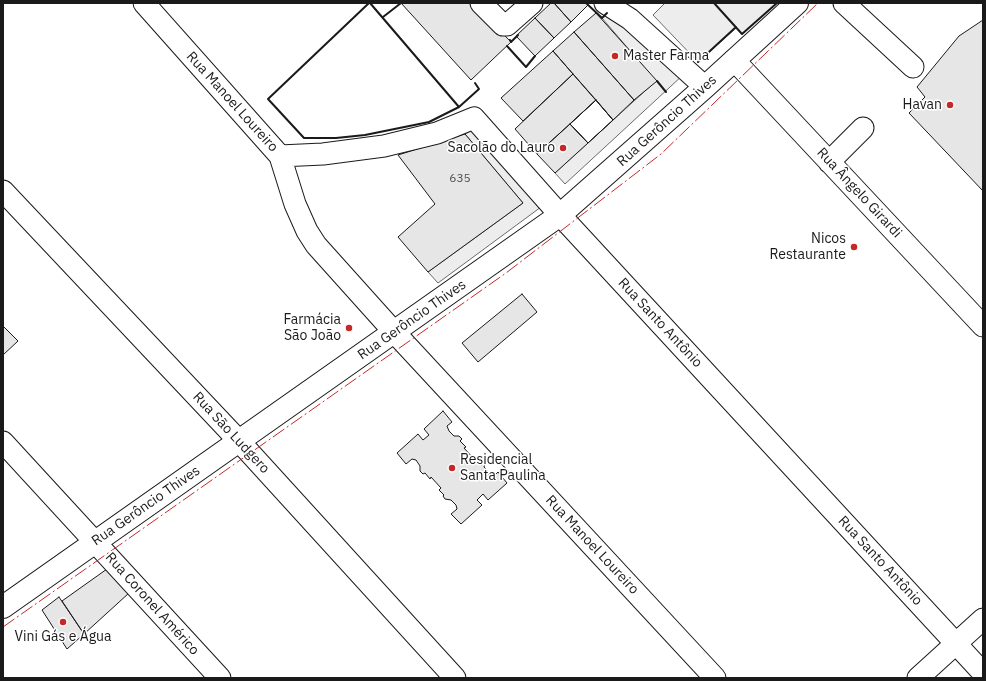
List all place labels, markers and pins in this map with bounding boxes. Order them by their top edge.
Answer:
place label: Master Farma [623,48,709,64]
marker: Master Farma [610,51,620,61]
place label: Havan [903,97,942,113]
marker: Havan [945,100,955,110]
place label: Sacolão do Lauro [448,140,555,156]
marker: Sacolão do Lauro [558,143,568,153]
place label: Nicos Restaurante [769,231,846,264]
marker: Nicos Restaurante [849,242,859,252]
place label: Farmácia São João [283,312,341,344]
marker: Farmácia São João [344,323,354,333]
place label: Residencial Santa Paulina [460,452,546,484]
marker: Residencial Santa Paulina [447,463,457,473]
marker: Vini Gás e Água [58,617,68,627]
place label: Vini Gás e Água [15,629,111,645]

